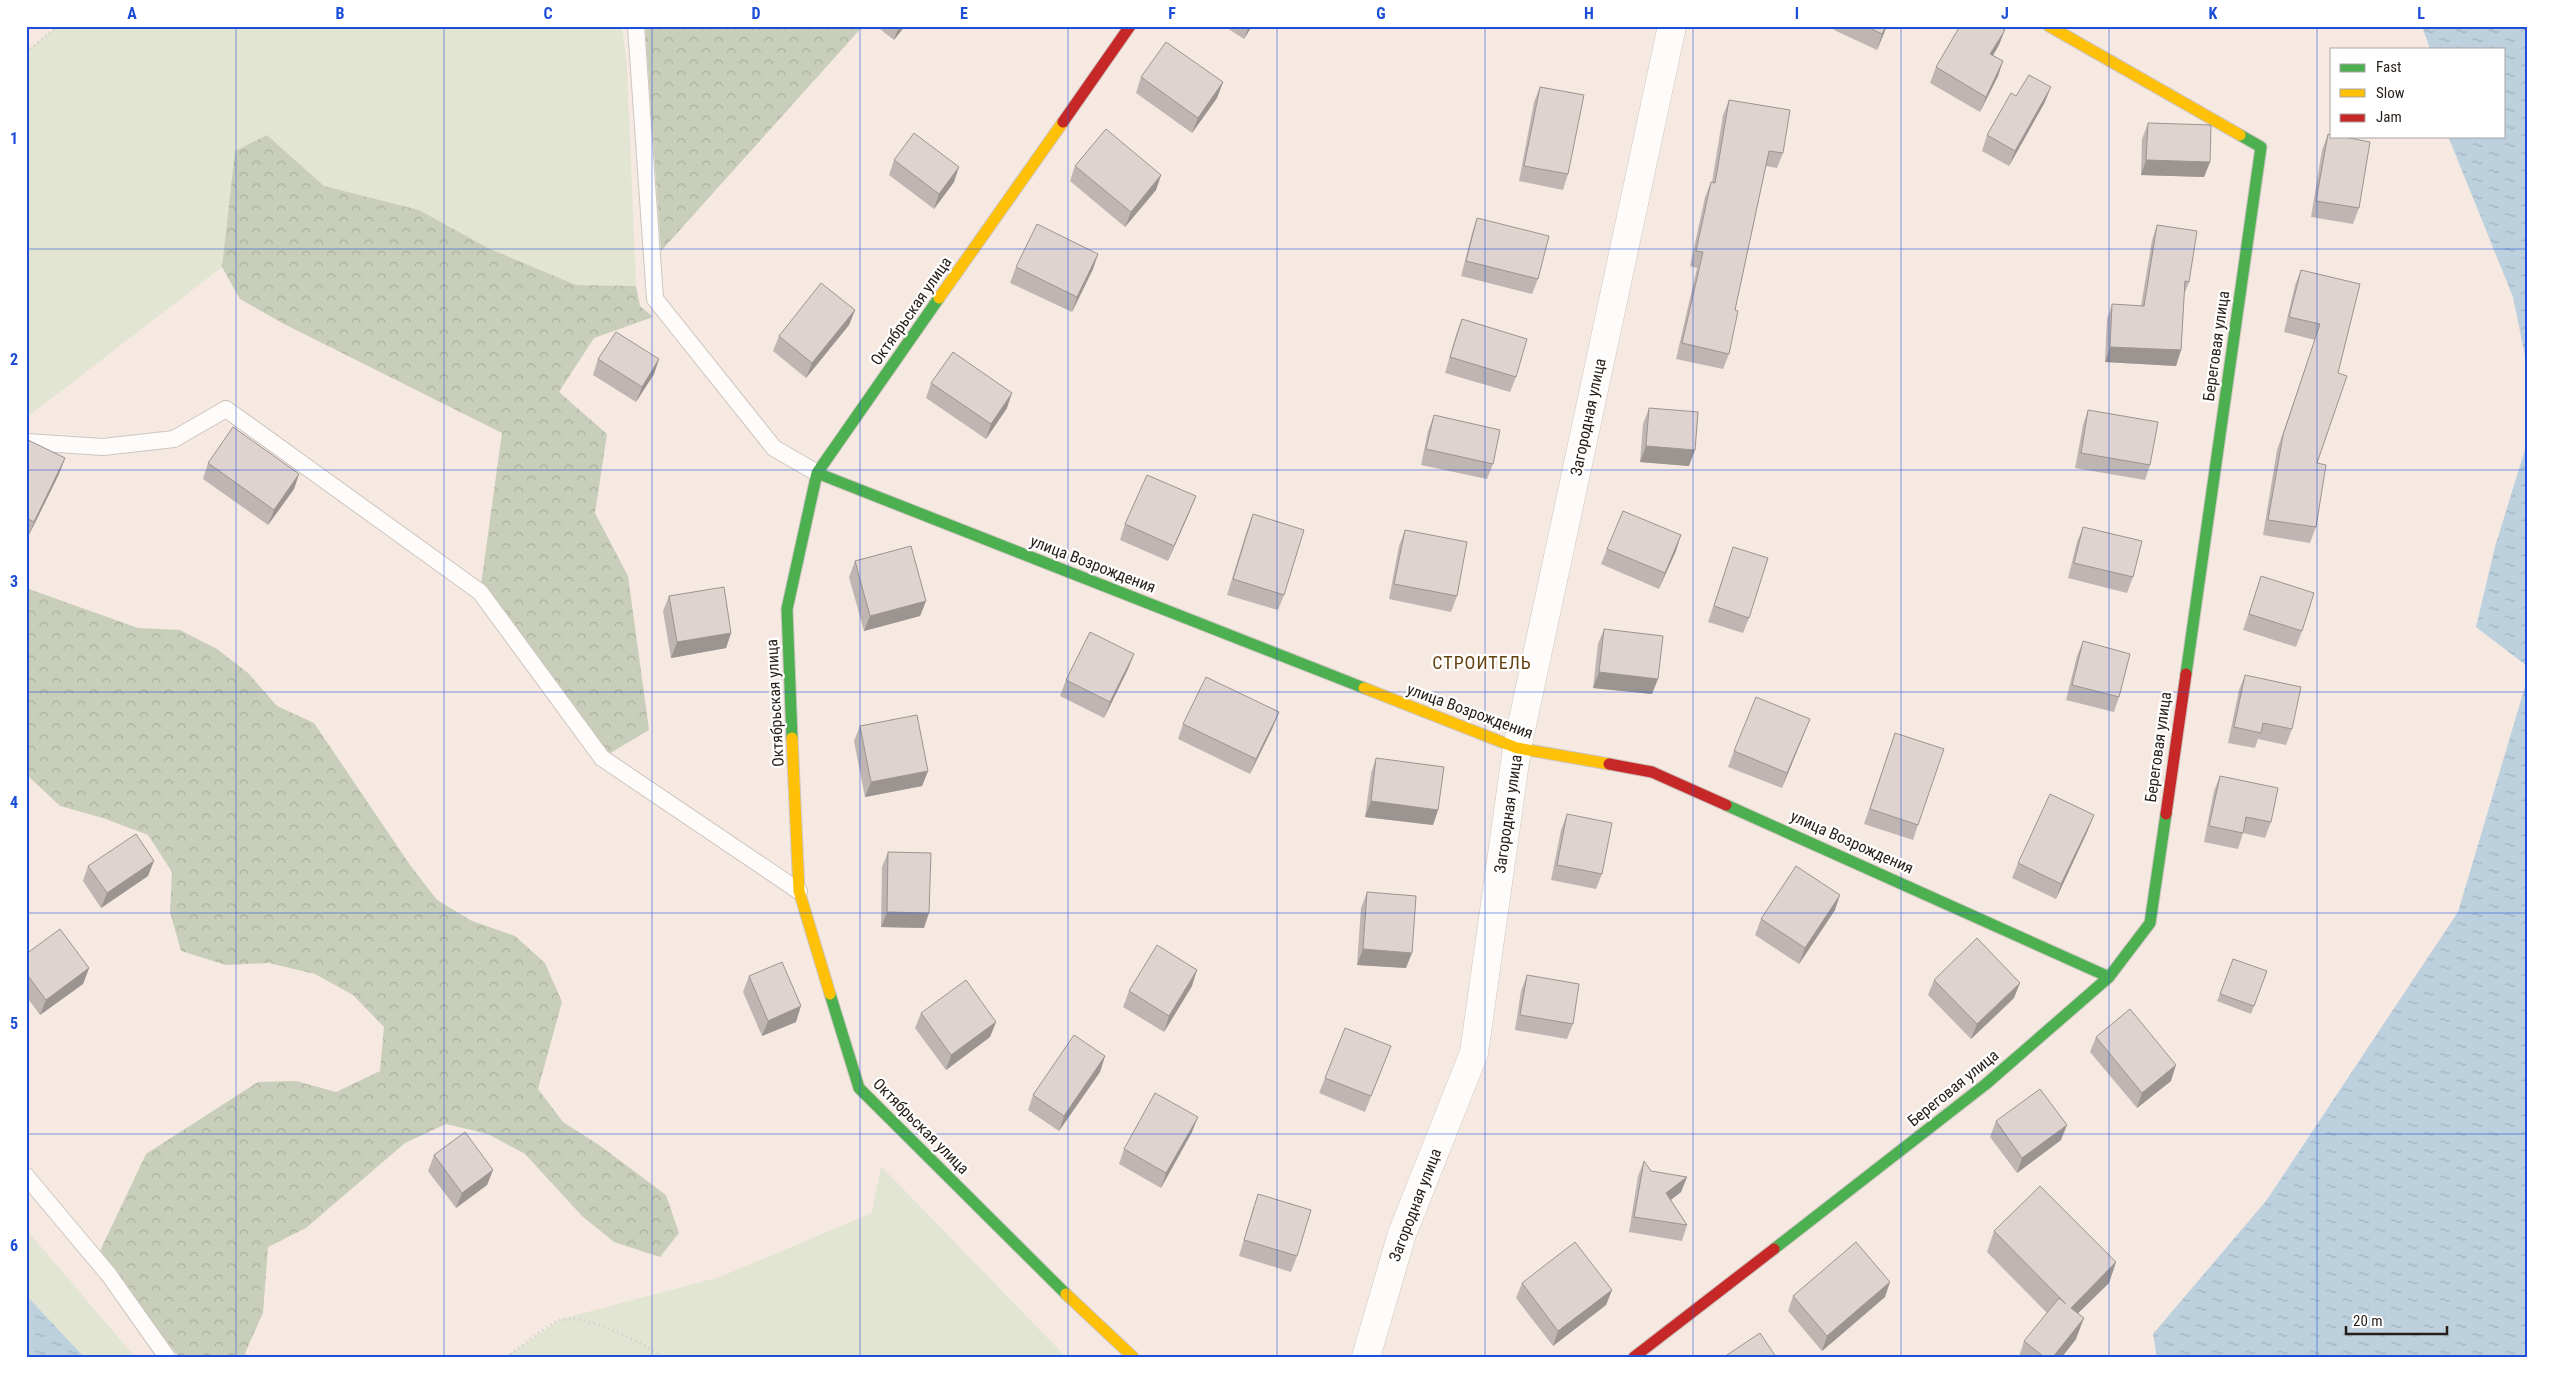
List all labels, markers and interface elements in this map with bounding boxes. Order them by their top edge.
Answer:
text: A [127,4,137,23]
text: B [336,4,345,23]
text: C [543,4,553,23]
text: D [751,4,761,23]
text: E [960,4,968,23]
text: F [1168,4,1176,23]
text: G [1376,4,1386,23]
text: H [1584,4,1594,23]
text: I [1795,4,1799,23]
text: J [2001,4,2009,23]
text: K [2209,4,2218,23]
text: L [2417,4,2425,23]
legend [2330,48,2506,138]
text: Fast [2376,58,2401,76]
text: Slow [2376,84,2405,102]
text: Jam [2376,108,2402,126]
text: 1 [10,129,18,148]
street label: Октябрьская улица [867,253,955,369]
street label: Береговая улица [2199,290,2233,402]
text: 2 [10,350,18,369]
street label: Загородная улица [1566,357,1610,477]
street label: улица Возрождения [1028,531,1158,597]
text: 3 [10,572,18,591]
street label: Октябрьская улица [762,639,788,767]
district label: СТРОИТЕЛЬ [1432,652,1532,673]
street label: улица Возрождения [1404,679,1536,743]
street label: Береговая улица [2141,691,2175,803]
street label: Загородная улица [1490,753,1526,875]
text: 4 [10,793,18,812]
street label: улица Возрождения [1787,806,1917,878]
text: 5 [10,1014,18,1033]
street label: Береговая улица [1904,1046,2002,1130]
street label: Октябрьская улица [869,1074,973,1178]
street label: Загородная улица [1385,1146,1445,1264]
text: 6 [10,1236,18,1255]
scale bar [2346,1303,2447,1335]
text: 20 m [2353,1312,2383,1330]

